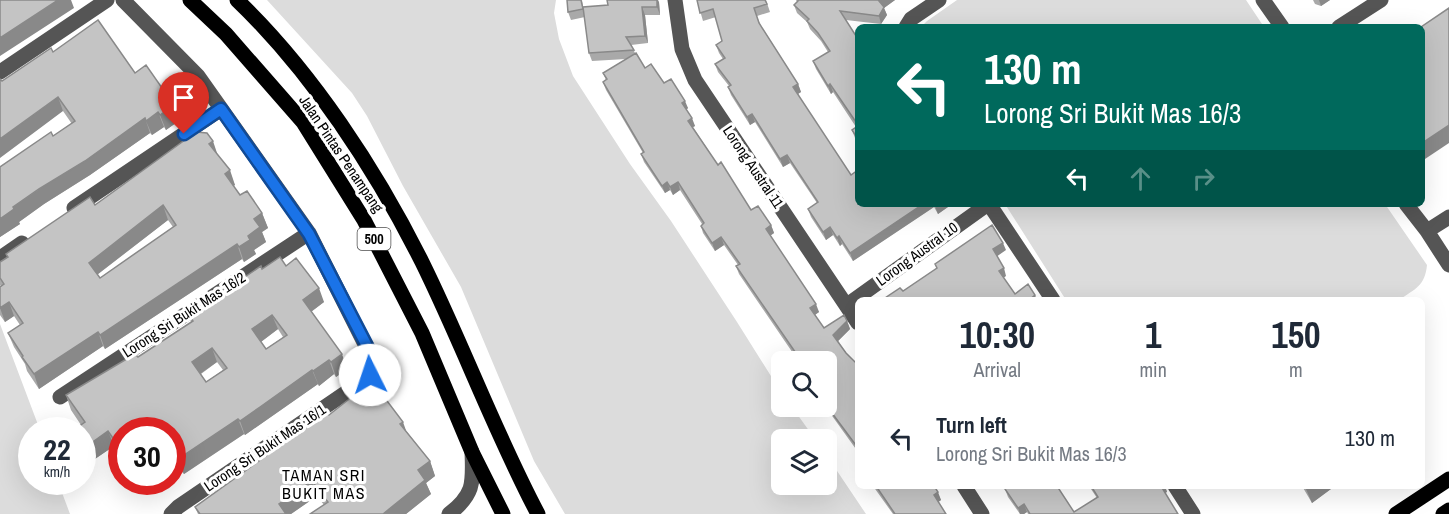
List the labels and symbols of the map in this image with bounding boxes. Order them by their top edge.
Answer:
pin [158,72,209,134]
street label: Jalan Pintas Penampang [294,91,389,217]
street label: Lorong Austral 11 [718,121,789,212]
street label: Lorong Austral 10 [872,217,962,290]
road number: 500 [358,228,391,250]
street label: Lorong Sri Bukit Mas 16/2 [118,267,250,362]
position arrow [338,343,402,407]
street label: Lorong Sri Bukit Mas 16/1 [200,399,330,496]
speed limit sign: 30 [108,417,186,495]
district label: TAMAN SRI BUKIT MAS [282,464,366,504]

